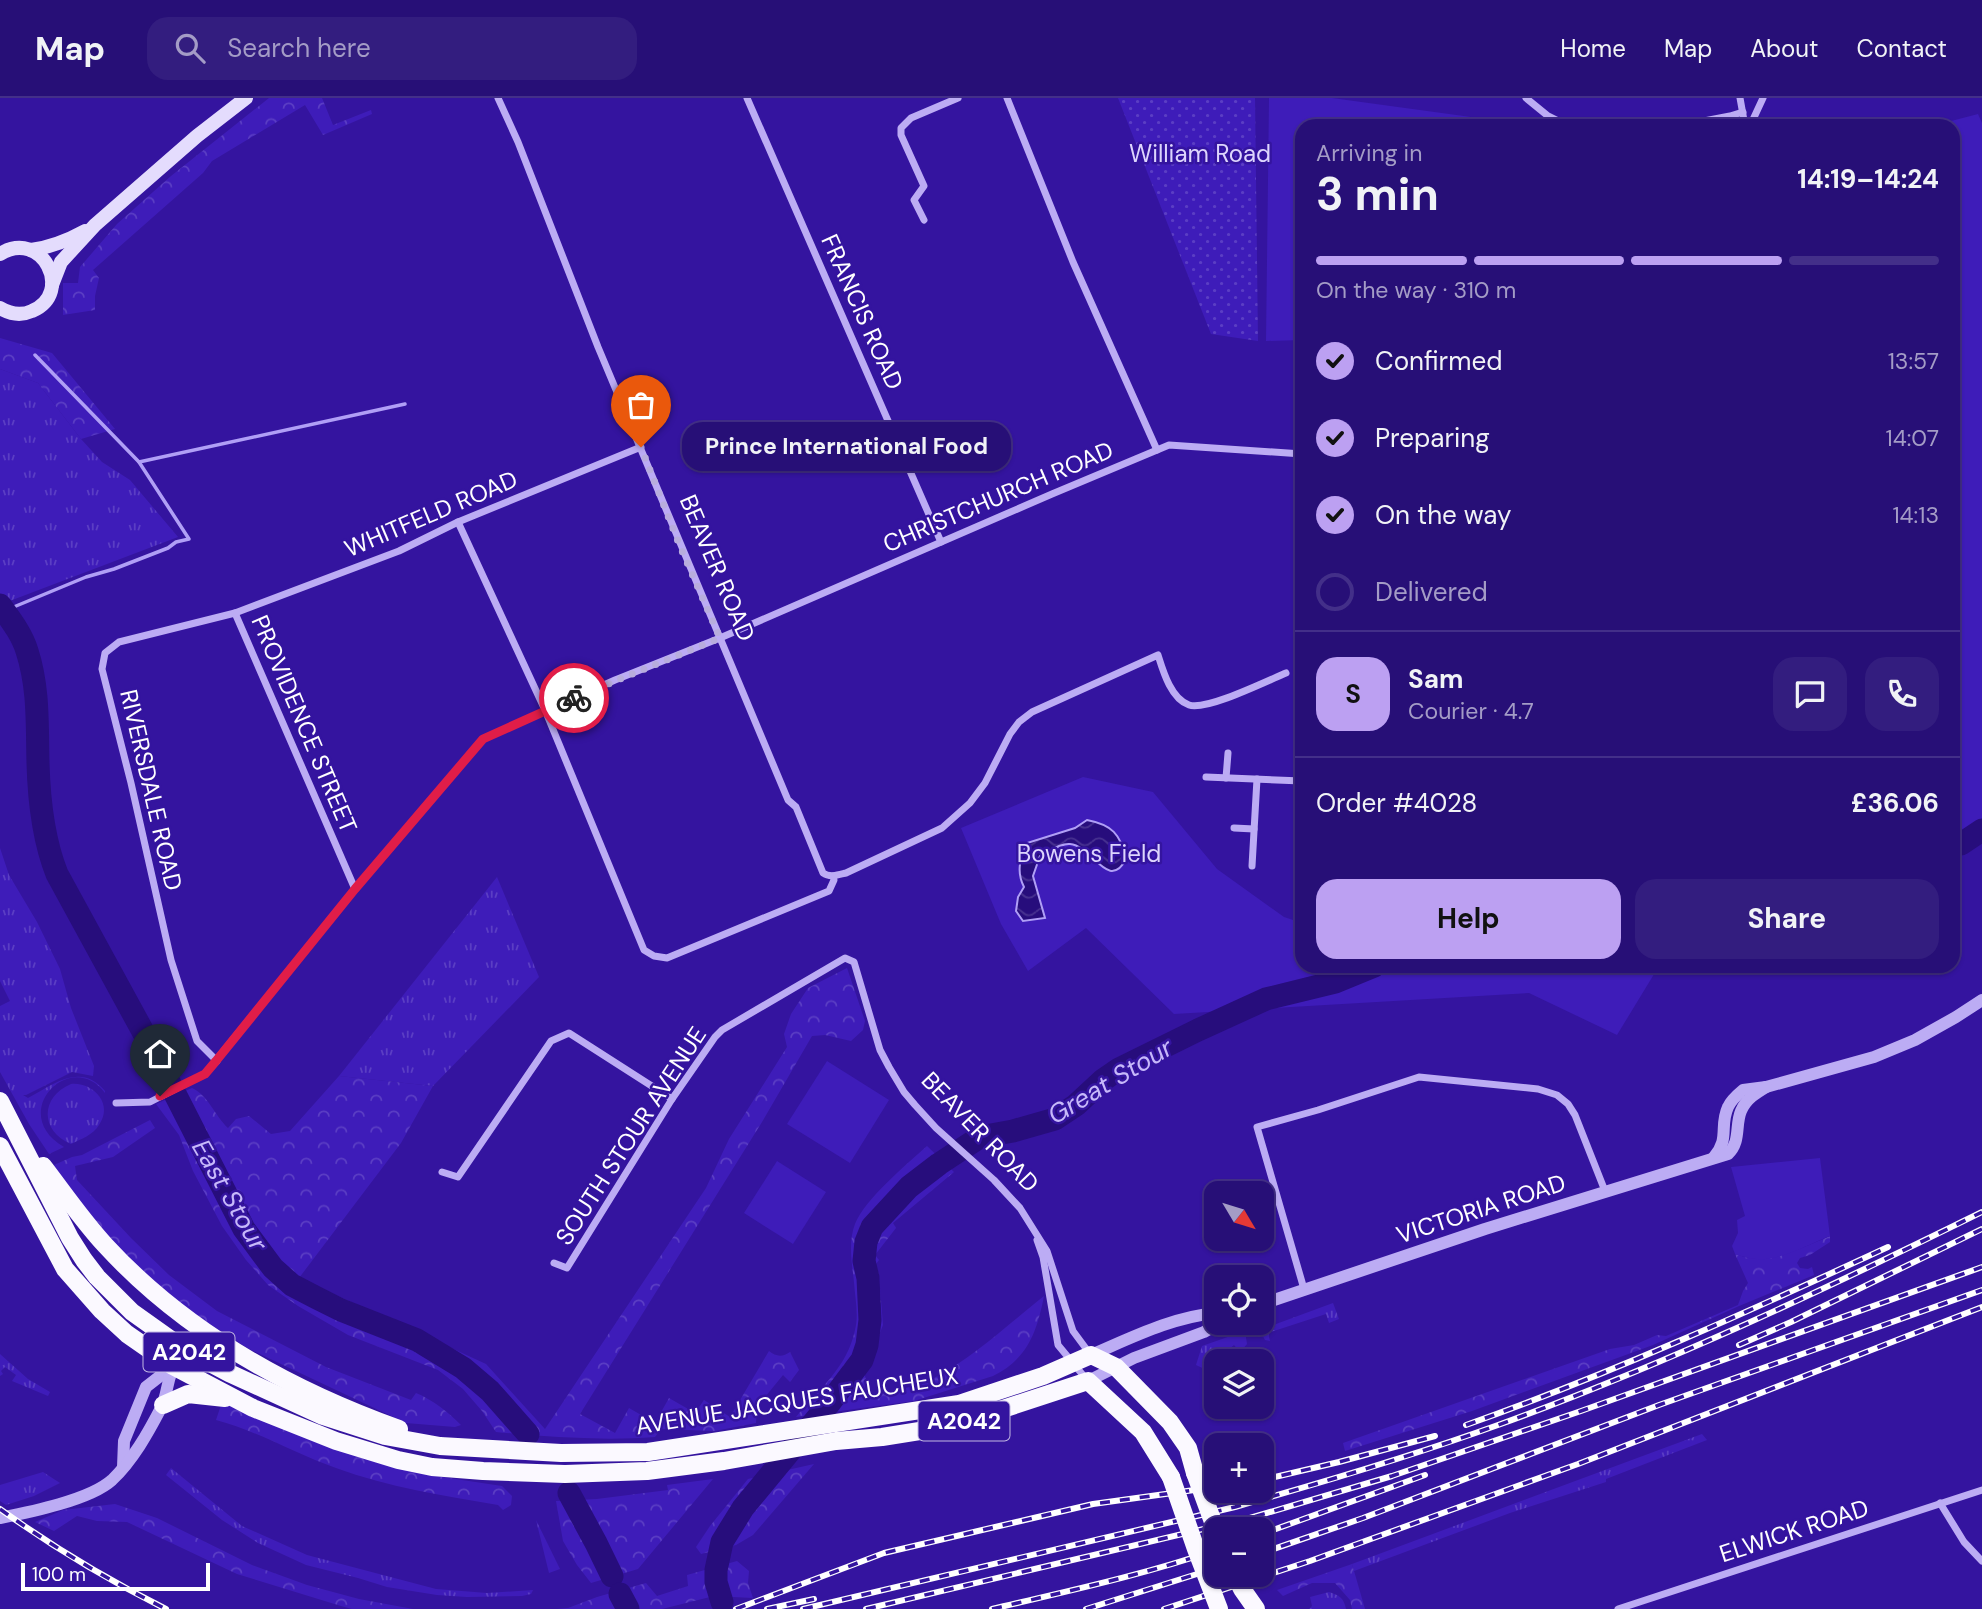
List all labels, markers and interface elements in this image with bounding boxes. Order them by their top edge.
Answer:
search box [147,17,637,80]
text: Map [35,27,105,70]
icon: search [171,29,209,67]
text: Search here [227,31,371,65]
text: Home [1560,33,1626,64]
text: Map [1664,33,1712,64]
text: About [1750,33,1819,64]
text: Contact [1857,33,1947,64]
park label: William Road [1129,138,1271,169]
text: Arriving in [1316,138,1422,168]
text: 14:19–14:24 [1797,162,1939,196]
text: 3 min [1316,164,1439,224]
street label: FRANCIS ROAD [814,229,911,394]
text: On the way · 310 m [1316,275,1516,305]
icon: check [1316,342,1354,380]
text: Confirmed [1375,344,1502,378]
text: 13:57 [1888,346,1939,376]
pin [611,375,671,447]
icon: bag [622,386,660,424]
icon: check [1316,419,1354,457]
text: Preparing [1375,421,1490,455]
callout: Prince International Food [683,422,1012,472]
text: 14:07 [1886,423,1939,453]
text: Prince International Food [705,431,988,461]
street label: CHRISTCHURCH ROAD [878,434,1118,559]
street label: WHITFELD ROAD [340,463,522,564]
street label: BEAVER ROAD [673,490,762,646]
icon: check [1316,496,1354,534]
text: On the way [1375,498,1511,532]
text: 14:13 [1892,500,1939,530]
text: Delivered [1375,575,1488,609]
street label: PROVIDENCE STREET [245,610,364,837]
button: chat [1773,657,1847,731]
button: phone [1865,657,1939,731]
text: Sam [1408,662,1463,696]
courier [539,663,609,733]
text: S [1345,677,1361,711]
icon: bike [555,679,593,717]
street label: RIVERSDALE ROAD [113,686,190,894]
text: Courier · 4.7 [1408,696,1534,726]
text: Order #4028 [1316,786,1477,820]
text: £36.06 [1851,786,1939,820]
park label: Bowens Field [1017,838,1161,869]
button: Help [1316,879,1621,959]
button: Share [1635,879,1939,959]
street label: SOUTH STOUR AVENUE [548,1021,713,1251]
pin [130,1024,190,1096]
water label: Great Stour [1041,1030,1180,1132]
icon: home [141,1035,179,1073]
street label: BEAVER ROAD [915,1065,1046,1199]
water label: East Stour [184,1133,276,1258]
street label: VICTORIA ROAD [1392,1167,1569,1250]
north arrow [1204,1181,1274,1251]
map controls [1204,1181,1274,1587]
button: locate [1204,1265,1274,1335]
road number: A2042 [144,1332,234,1372]
button: layers [1204,1349,1274,1419]
street label: AVENUE JACQUES FAUCHEUX [633,1360,961,1441]
road number: A2042 [918,1402,1010,1440]
button: + [1204,1433,1274,1503]
street label: ELWICK ROAD [1715,1492,1872,1569]
button: − [1204,1517,1274,1587]
scale bar [21,1560,210,1592]
text: 100 m [32,1562,86,1587]

